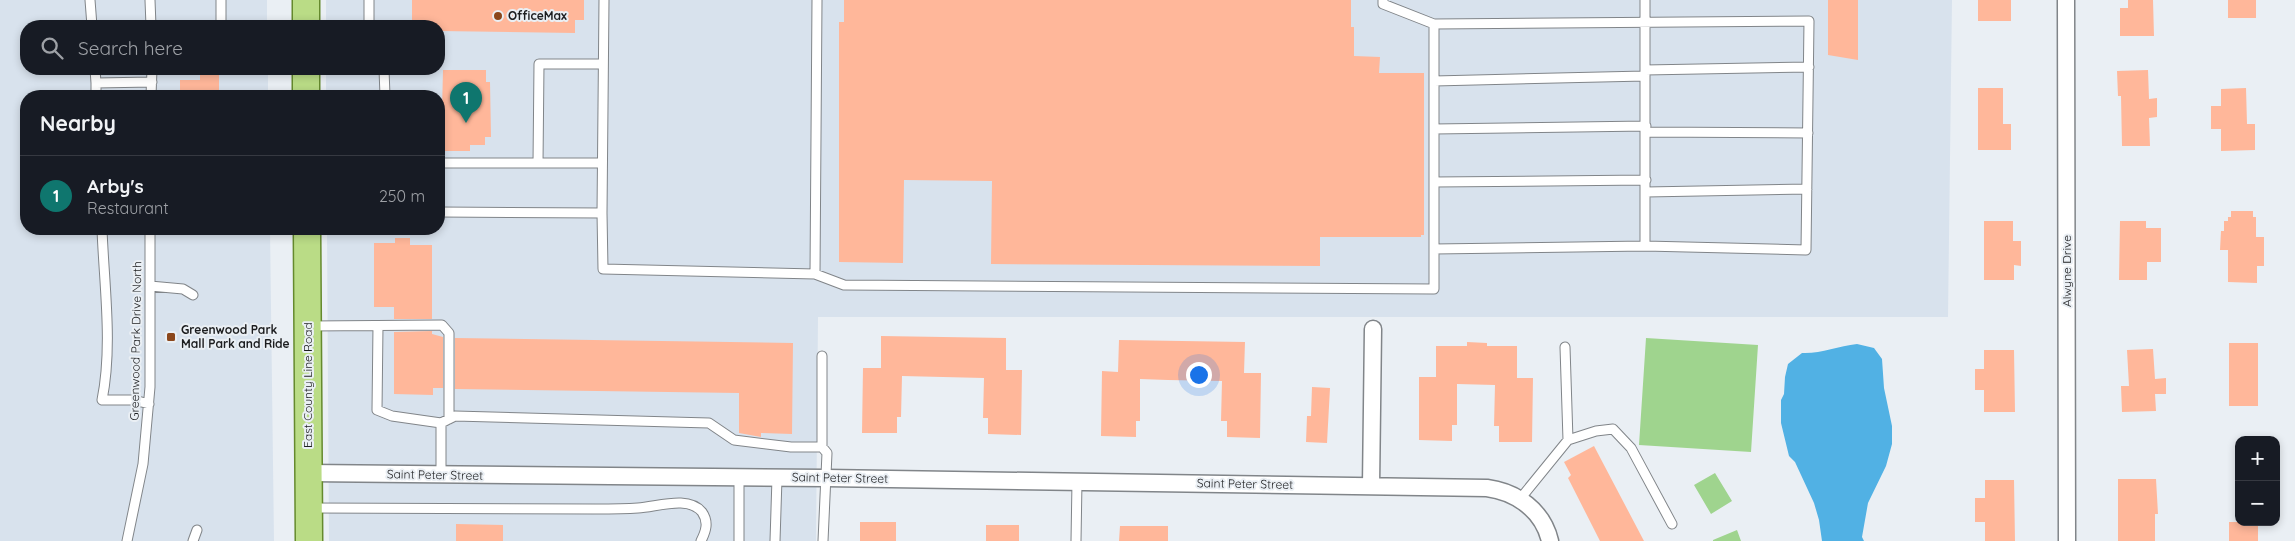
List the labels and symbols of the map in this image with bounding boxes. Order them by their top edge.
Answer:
place label: OfficeMax [508,8,567,23]
marker: OfficeMax [492,10,504,22]
pin: 1 [450,82,482,123]
street label: Alwyne Drive [2059,235,2074,307]
street label: Greenwood Park Drive North [127,261,144,421]
place label: Greenwood Park Mall Park and Ride [181,322,290,351]
street label: East County Line Road [300,322,315,448]
marker: Greenwood Park Mall Park and Ride [165,331,177,343]
your location [1186,362,1212,388]
street label: Saint Peter Street [387,466,483,483]
street label: Saint Peter Street [792,469,888,486]
street label: Saint Peter Street [1197,475,1293,492]

